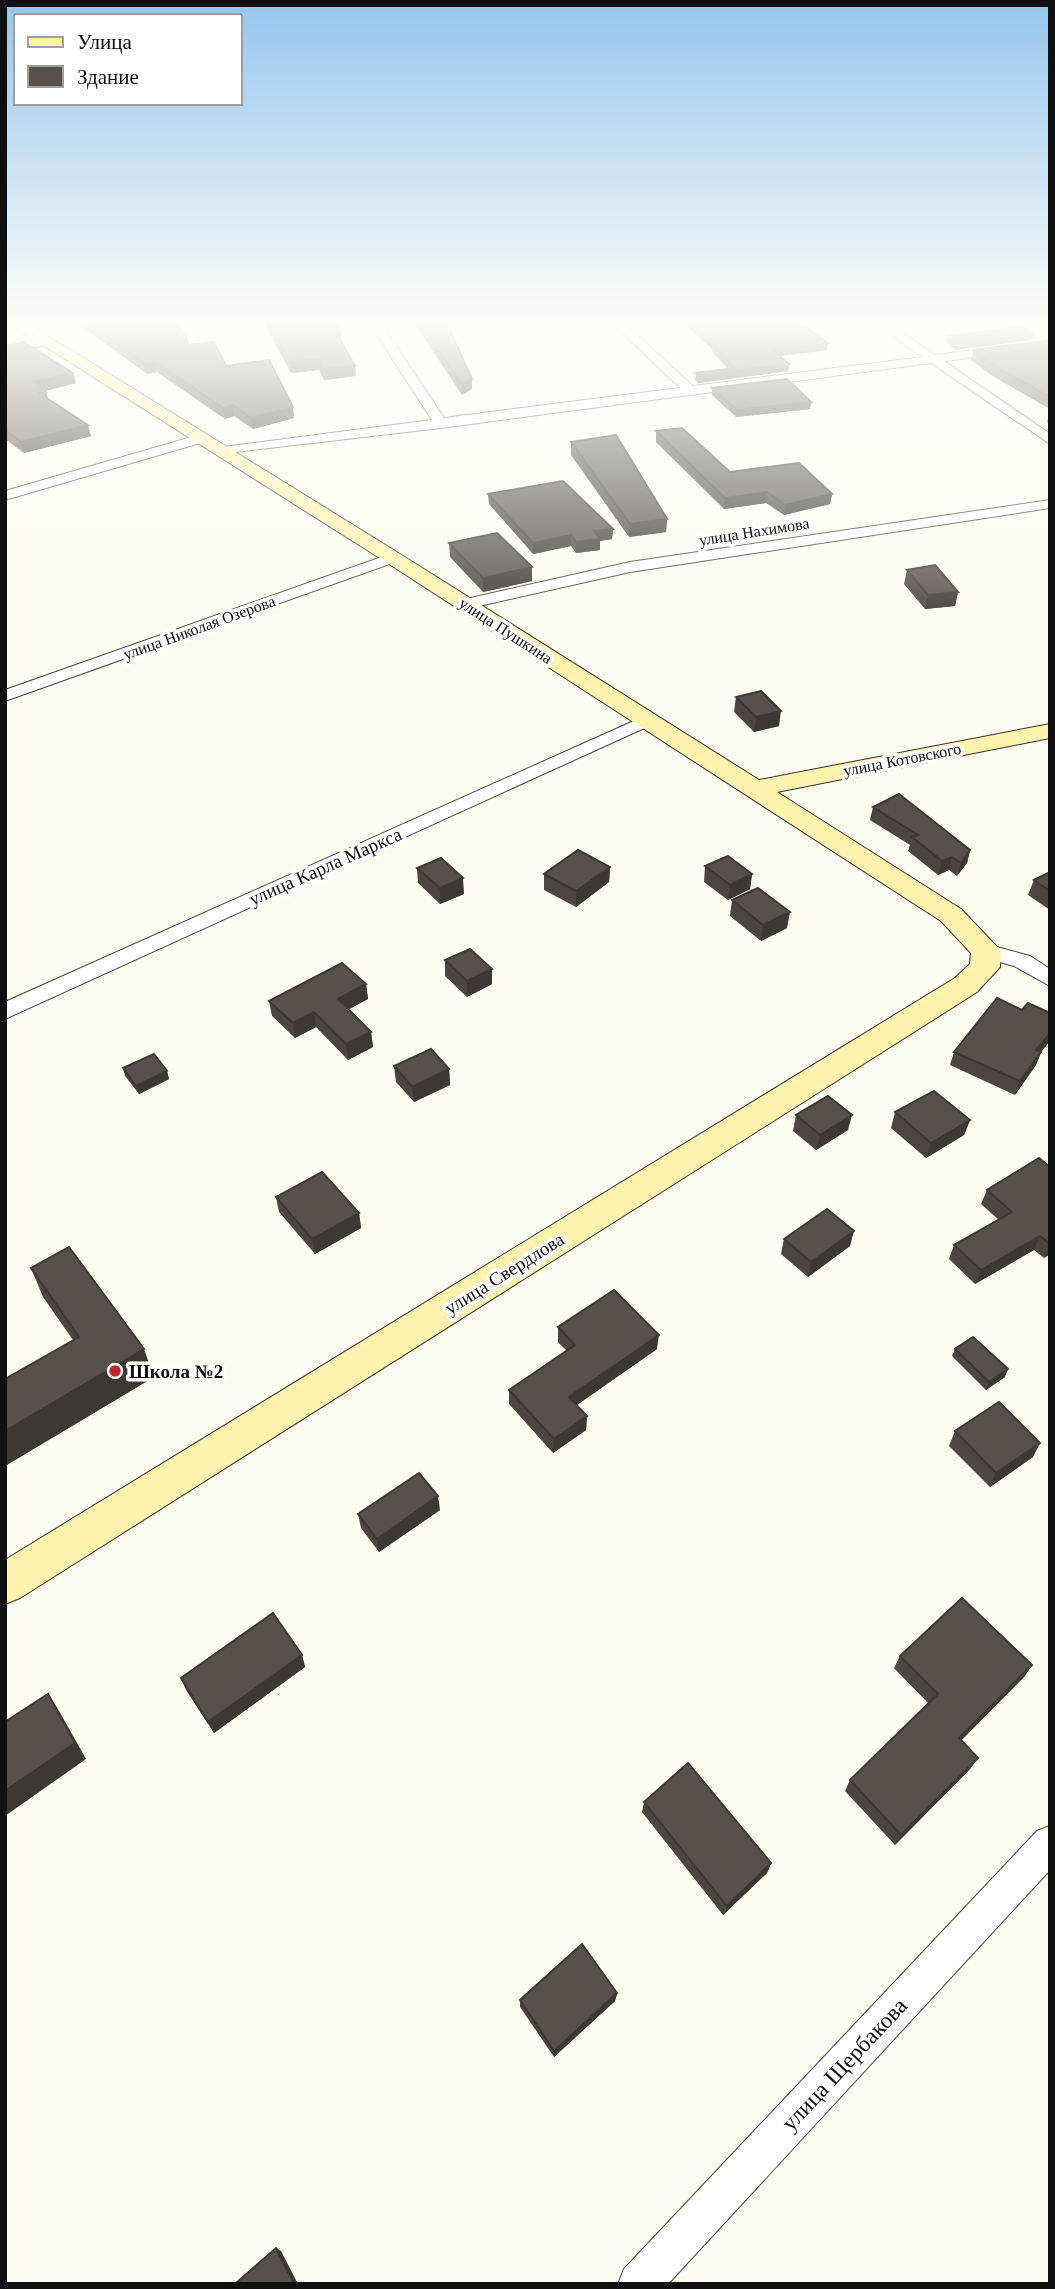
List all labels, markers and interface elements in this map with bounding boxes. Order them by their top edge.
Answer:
legend [14,14,242,105]
text: Улица [77,30,132,54]
text: Здание [77,65,139,89]
street label: улица Нахимова [698,514,811,550]
street label: улица Николая Озерова [121,592,278,664]
street label: улица Пушкина [456,594,555,668]
street label: улица Котовского [842,740,963,780]
street label: улица Карла Маркса [246,823,405,910]
street label: улица Свердлова [441,1228,568,1319]
place label: Школа №2 [129,1361,223,1382]
marker: Школа №2 [107,1363,123,1379]
street label: улица Щербакова [777,1993,912,2136]

